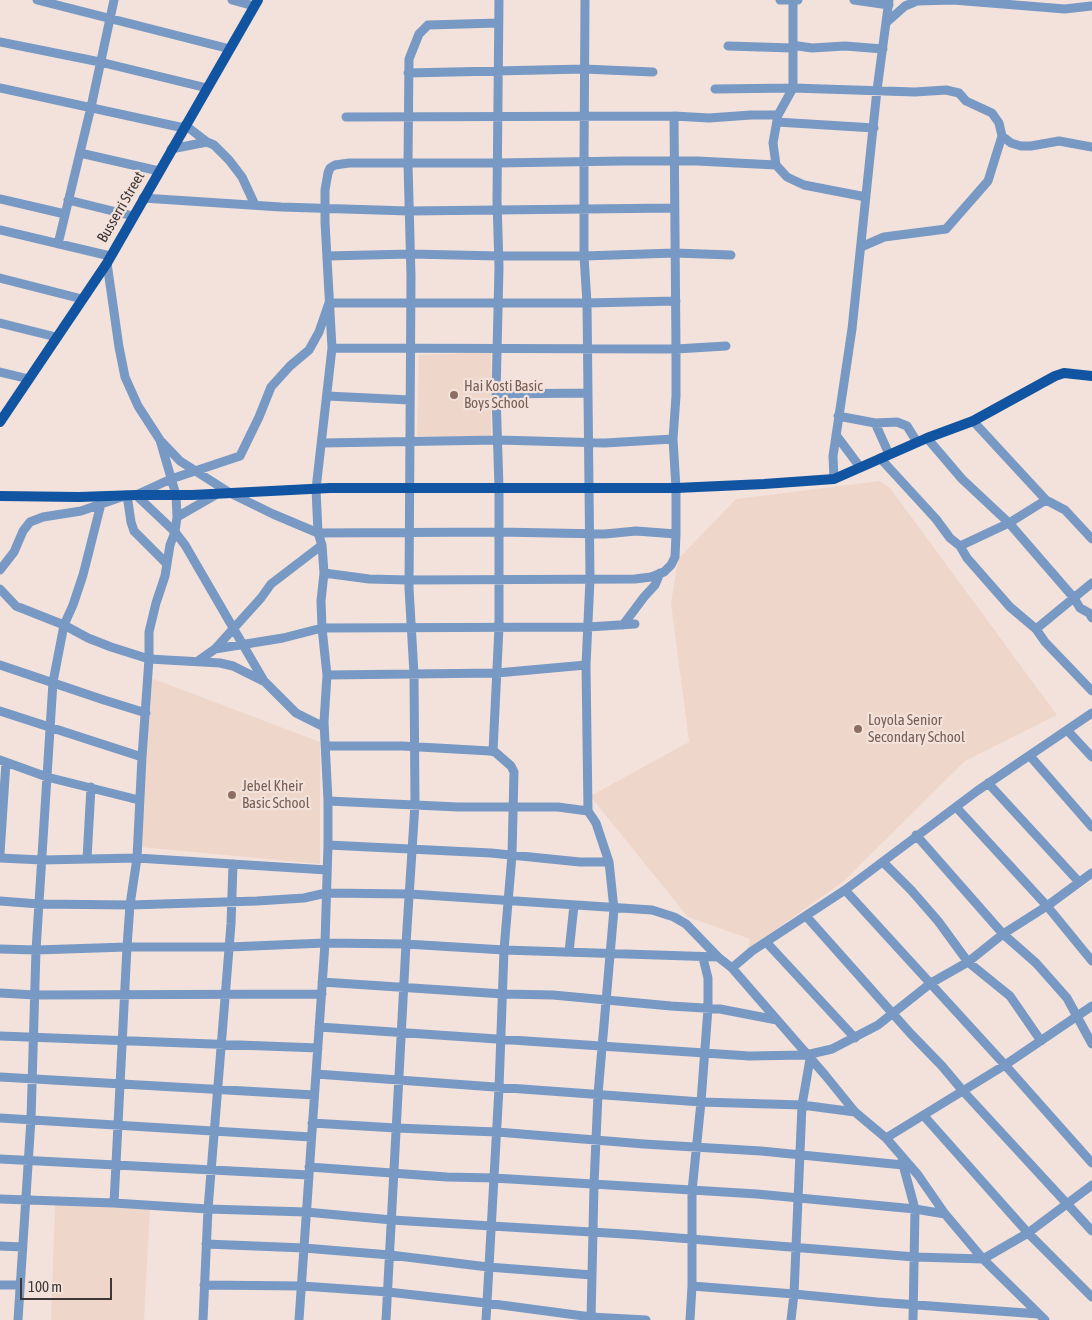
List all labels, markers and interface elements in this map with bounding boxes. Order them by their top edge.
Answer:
street label: Busserri Street [93,168,149,246]
place label: Hai Kosti Basic Boys School [464,377,543,412]
marker: Hai Kosti Basic Boys School [448,389,460,401]
place label: Loyola Senior Secondary School [868,711,965,746]
marker: Loyola Senior Secondary School [852,723,864,735]
place label: Jebel Kheir Basic School [242,777,310,812]
marker: Jebel Kheir Basic School [226,789,238,801]
scale bar [22,1268,115,1300]
text: 100 m [28,1278,62,1295]

